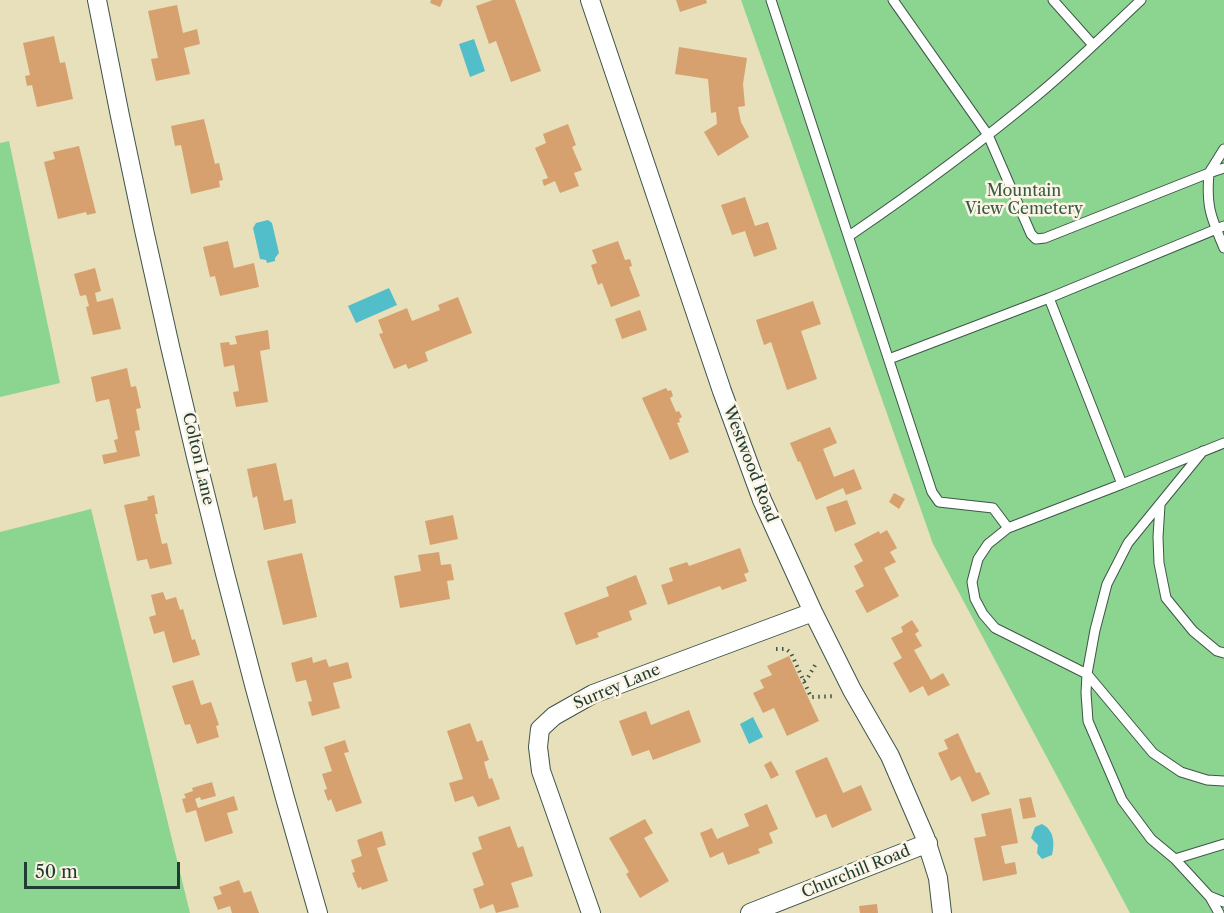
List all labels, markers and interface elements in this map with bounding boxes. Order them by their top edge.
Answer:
park label: Mountain View Cemetery [965,181,1083,219]
street label: Westwood Road [719,403,781,525]
street label: Colton Lane [178,411,218,507]
street label: Surrey Lane [571,660,663,714]
street label: Churchill Road [799,841,913,903]
scale bar [27,850,183,888]
text: 50 m [35,861,78,883]

